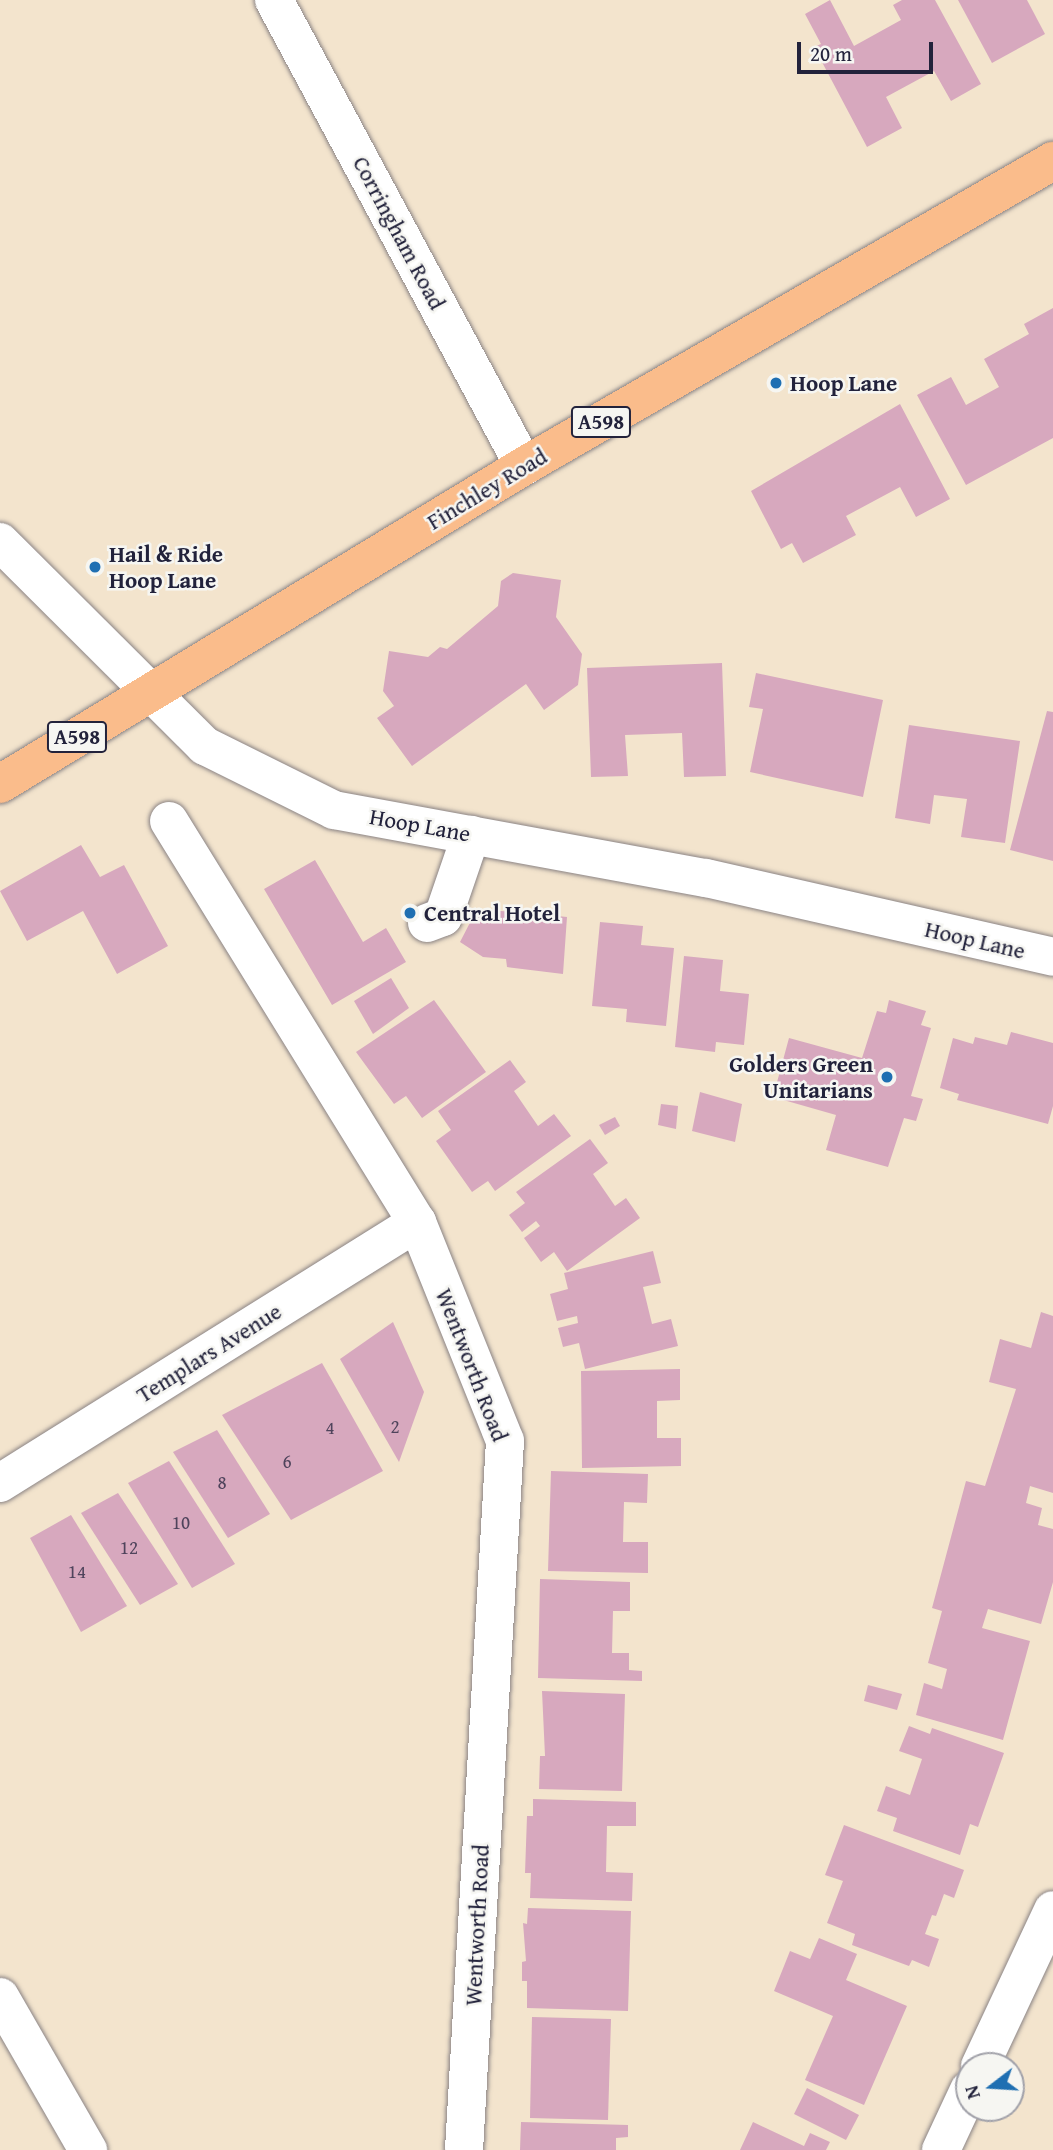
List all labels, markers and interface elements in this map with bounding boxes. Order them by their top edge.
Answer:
scale bar [801,28,937,72]
text: 20 m [810,38,852,69]
street label: Corringham Road [347,152,451,314]
place label: Hoop Lane [790,369,897,397]
marker: Hoop Lane [768,375,784,391]
road number: A598 [570,404,632,440]
street label: Finchley Road [422,442,552,536]
place label: Hail & Ride Hoop Lane [109,540,223,594]
marker: Hail & Ride Hoop Lane [87,559,103,575]
road number: A598 [46,720,108,754]
street label: Hoop Lane [367,803,473,847]
place label: Central Hotel [424,899,560,927]
marker: Central Hotel [402,905,418,921]
street label: Hoop Lane [922,915,1028,965]
place label: Golders Green Unitarians [729,1050,873,1104]
marker: Golders Green Unitarians [879,1069,895,1085]
street label: Wentworth Road [430,1284,514,1446]
street label: Templars Avenue [131,1297,287,1409]
house number: 2 [390,1416,400,1438]
house number: 4 [325,1417,335,1439]
house number: 6 [282,1451,292,1473]
house number: 8 [217,1472,227,1494]
house number: 10 [172,1512,190,1534]
house number: 12 [120,1537,138,1559]
house number: 14 [68,1561,86,1583]
street label: Wentworth Road [459,1843,495,2007]
north arrow [955,2052,1025,2122]
text: N [957,2082,987,2103]

